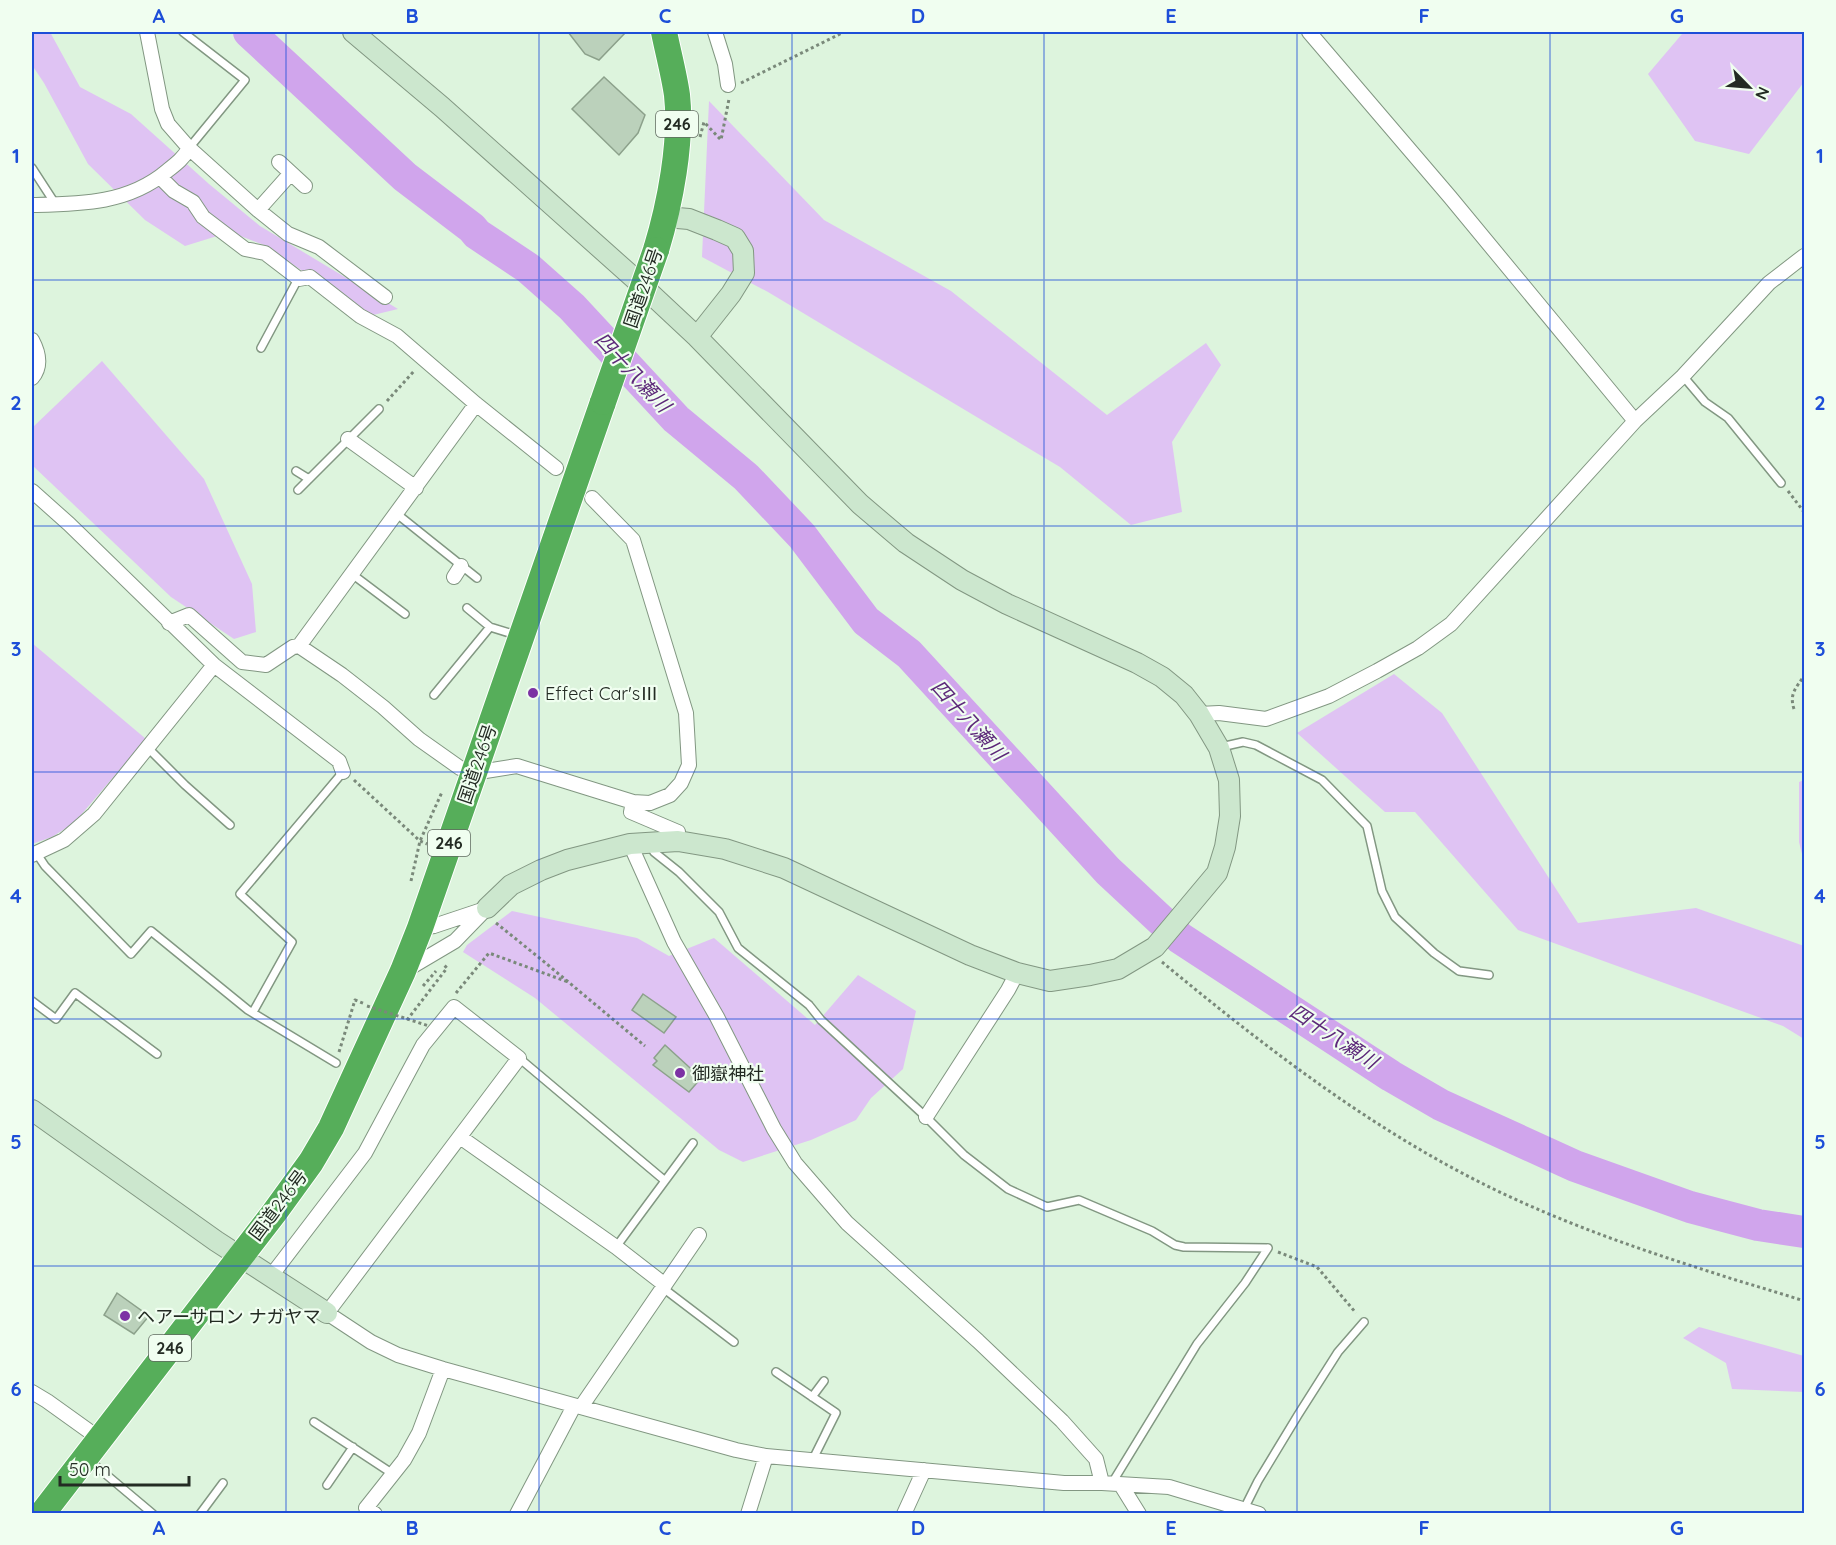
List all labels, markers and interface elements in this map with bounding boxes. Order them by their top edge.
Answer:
text: A [153,3,166,28]
text: B [405,3,419,28]
text: C [659,3,672,28]
text: D [911,3,925,28]
text: E [1165,3,1177,28]
text: F [1418,3,1430,28]
text: G [1670,3,1684,28]
north arrow [1719,57,1779,117]
text: N [1751,84,1774,103]
road number: 246 [656,111,698,137]
text: 1 [12,143,20,168]
text: 1 [1816,143,1824,168]
street label: 国道246号 [619,245,667,331]
water label: 四十八瀬川 [590,327,678,419]
text: 2 [10,390,22,415]
text: 2 [1814,390,1826,415]
text: 3 [11,636,21,661]
text: 3 [1815,636,1825,661]
water label: 四十八瀬川 [926,674,1013,767]
place label: Effect Car'sⅢ [545,682,658,705]
marker: Effect Car'sⅢ [526,686,540,700]
street label: 国道246号 [453,721,501,807]
road number: 246 [428,830,470,856]
text: 4 [10,883,22,908]
text: 4 [1814,883,1826,908]
water label: 四十八瀬川 [1285,998,1384,1075]
place label: 御嶽神社 [692,1062,764,1085]
marker: 御嶽神社 [673,1066,687,1080]
text: 5 [10,1129,22,1154]
text: 5 [1814,1129,1826,1154]
street label: 国道246号 [244,1165,312,1245]
place label: ヘアーサロン ナガヤマ [137,1305,320,1328]
marker: ヘアーサロン ナガヤマ [118,1309,132,1323]
road number: 246 [149,1335,191,1361]
text: 6 [10,1376,22,1401]
text: 6 [1814,1376,1826,1401]
scale bar [60,1449,189,1487]
text: 50 m [69,1458,111,1481]
text: A [153,1515,166,1540]
text: B [405,1515,419,1540]
text: C [659,1515,672,1540]
text: D [911,1515,925,1540]
text: E [1165,1515,1177,1540]
text: F [1418,1515,1430,1540]
text: G [1670,1515,1684,1540]

